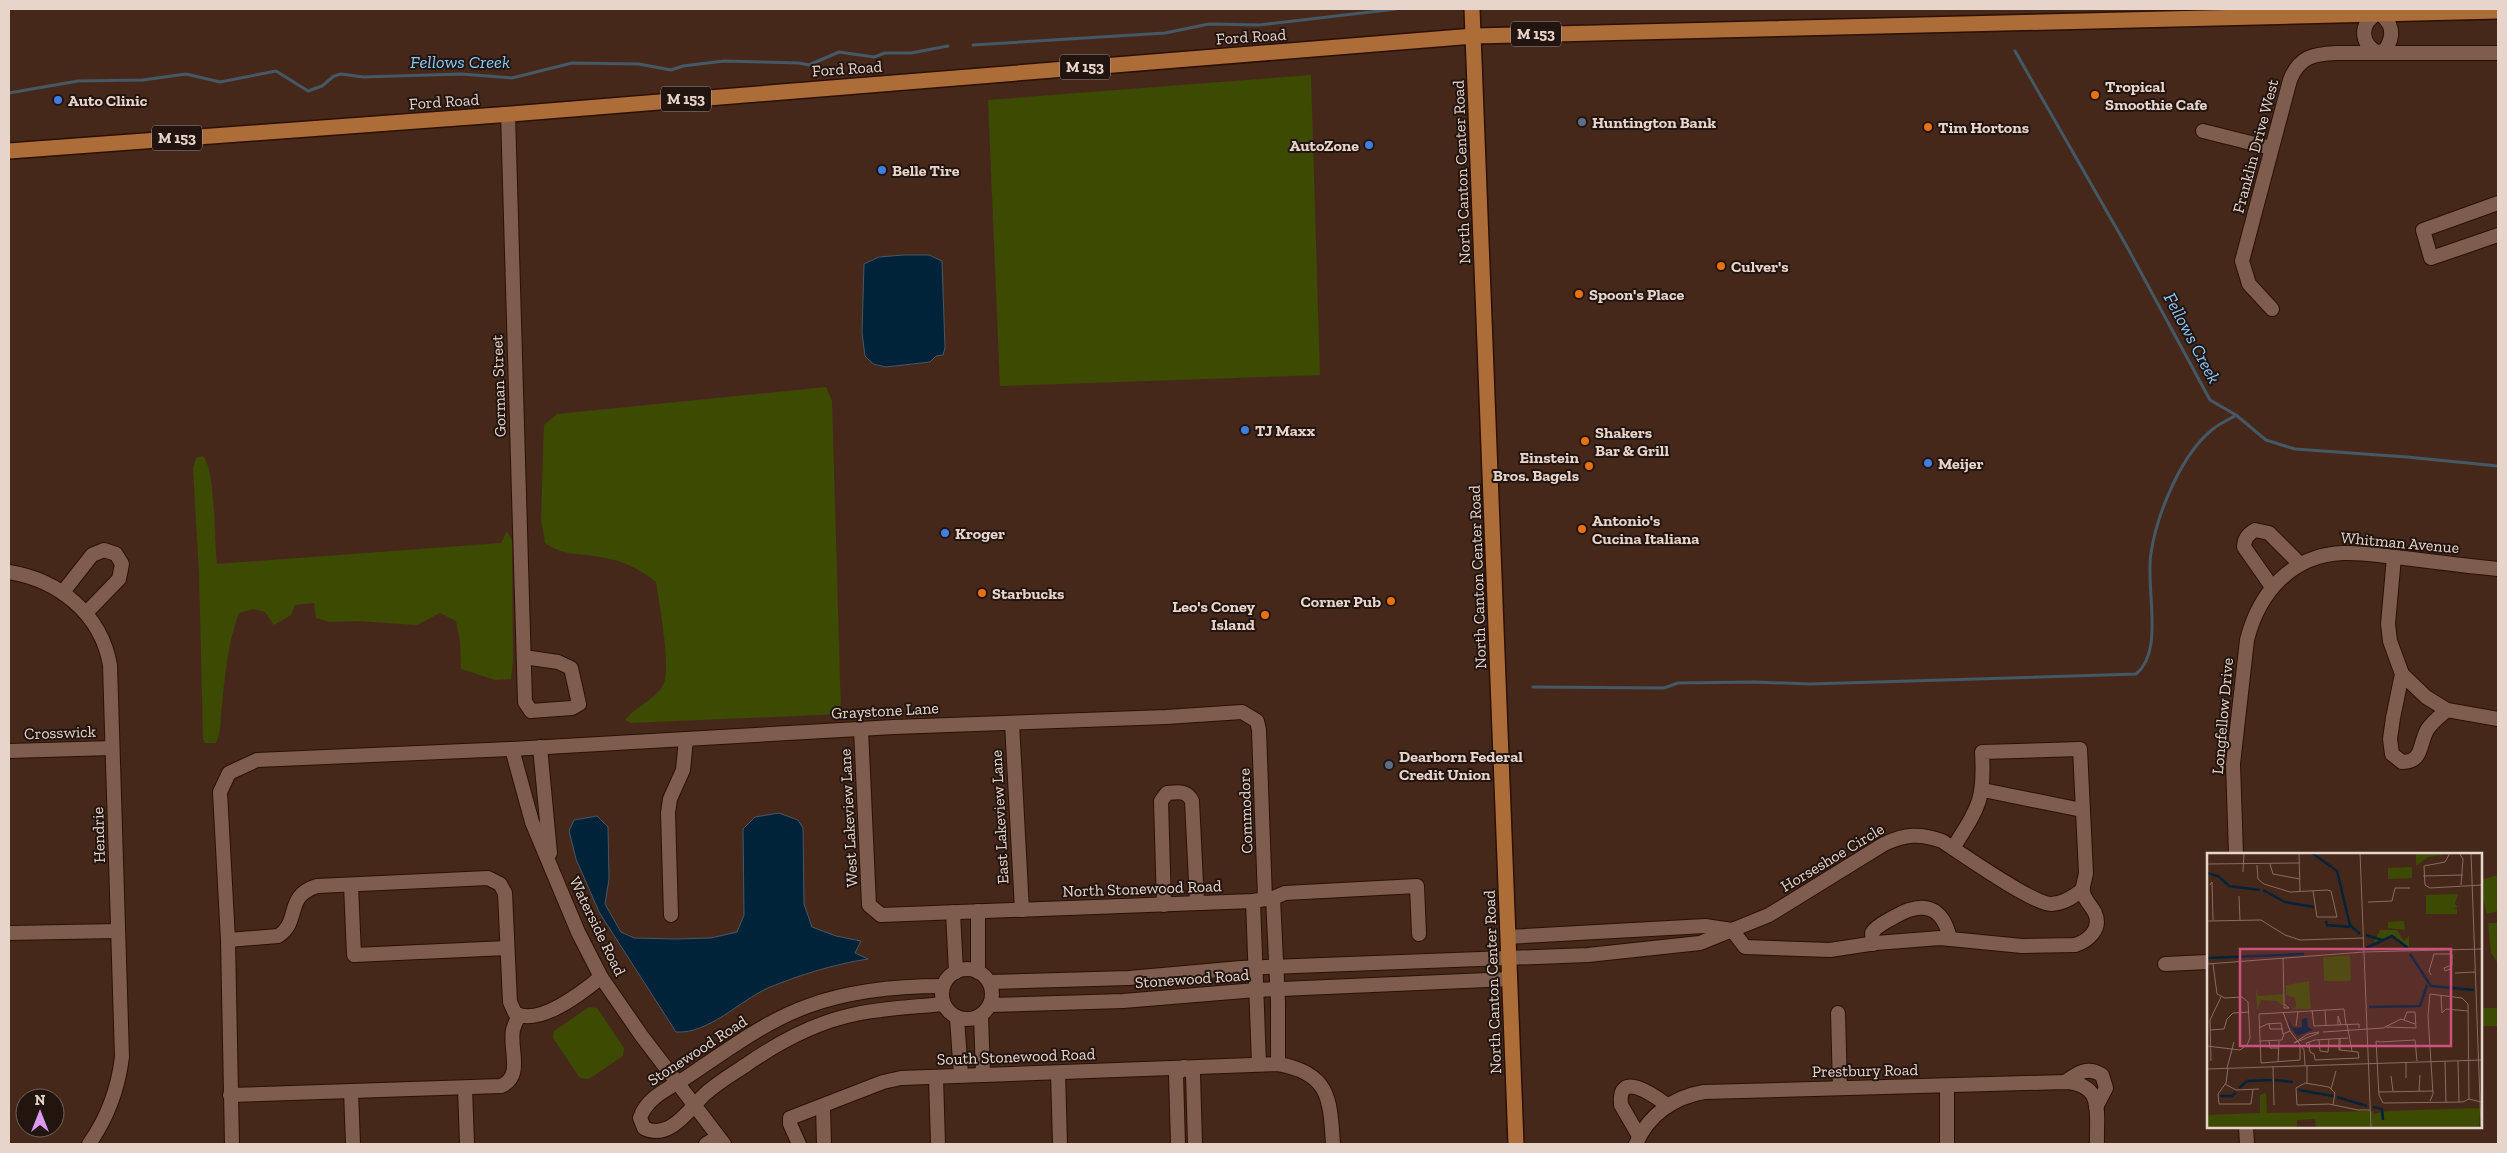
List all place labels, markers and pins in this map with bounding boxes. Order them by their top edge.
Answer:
place label: Tropical Smoothie Cafe [2105,77,2208,114]
marker: Tropical Smoothie Cafe [2089,89,2101,101]
place label: Auto Clinic [68,91,148,110]
marker: Auto Clinic [52,94,64,106]
place label: Huntington Bank [1592,113,1716,132]
marker: Huntington Bank [1576,116,1588,128]
place label: Tim Hortons [1938,118,2029,137]
marker: Tim Hortons [1922,121,1934,133]
place label: AutoZone [1289,136,1359,155]
marker: AutoZone [1363,139,1375,151]
place label: Belle Tire [892,161,960,180]
marker: Belle Tire [876,164,888,176]
place label: Culver's [1731,257,1789,276]
marker: Culver's [1715,260,1727,272]
place label: Spoon's Place [1589,285,1685,304]
marker: Spoon's Place [1573,288,1585,300]
place label: TJ Maxx [1255,421,1315,440]
place label: Shakers Bar & Grill [1595,423,1669,460]
marker: TJ Maxx [1239,424,1251,436]
marker: Shakers Bar & Grill [1579,435,1591,447]
place label: Einstein Bros. Bagels [1493,448,1579,485]
place label: Meijer [1938,454,1984,473]
marker: Meijer [1922,457,1934,469]
marker: Einstein Bros. Bagels [1583,460,1595,472]
place label: Antonio's Cucina Italiana [1592,511,1699,548]
marker: Antonio's Cucina Italiana [1576,523,1588,535]
place label: Kroger [955,524,1005,543]
marker: Kroger [939,527,951,539]
place label: Starbucks [992,584,1064,603]
marker: Starbucks [976,587,988,599]
place label: Corner Pub [1301,592,1381,611]
marker: Corner Pub [1385,595,1397,607]
place label: Leo's Coney Island [1172,597,1256,634]
marker: Leo's Coney Island [1259,609,1271,621]
place label: Dearborn Federal Credit Union [1399,747,1523,784]
marker: Dearborn Federal Credit Union [1383,759,1395,771]

